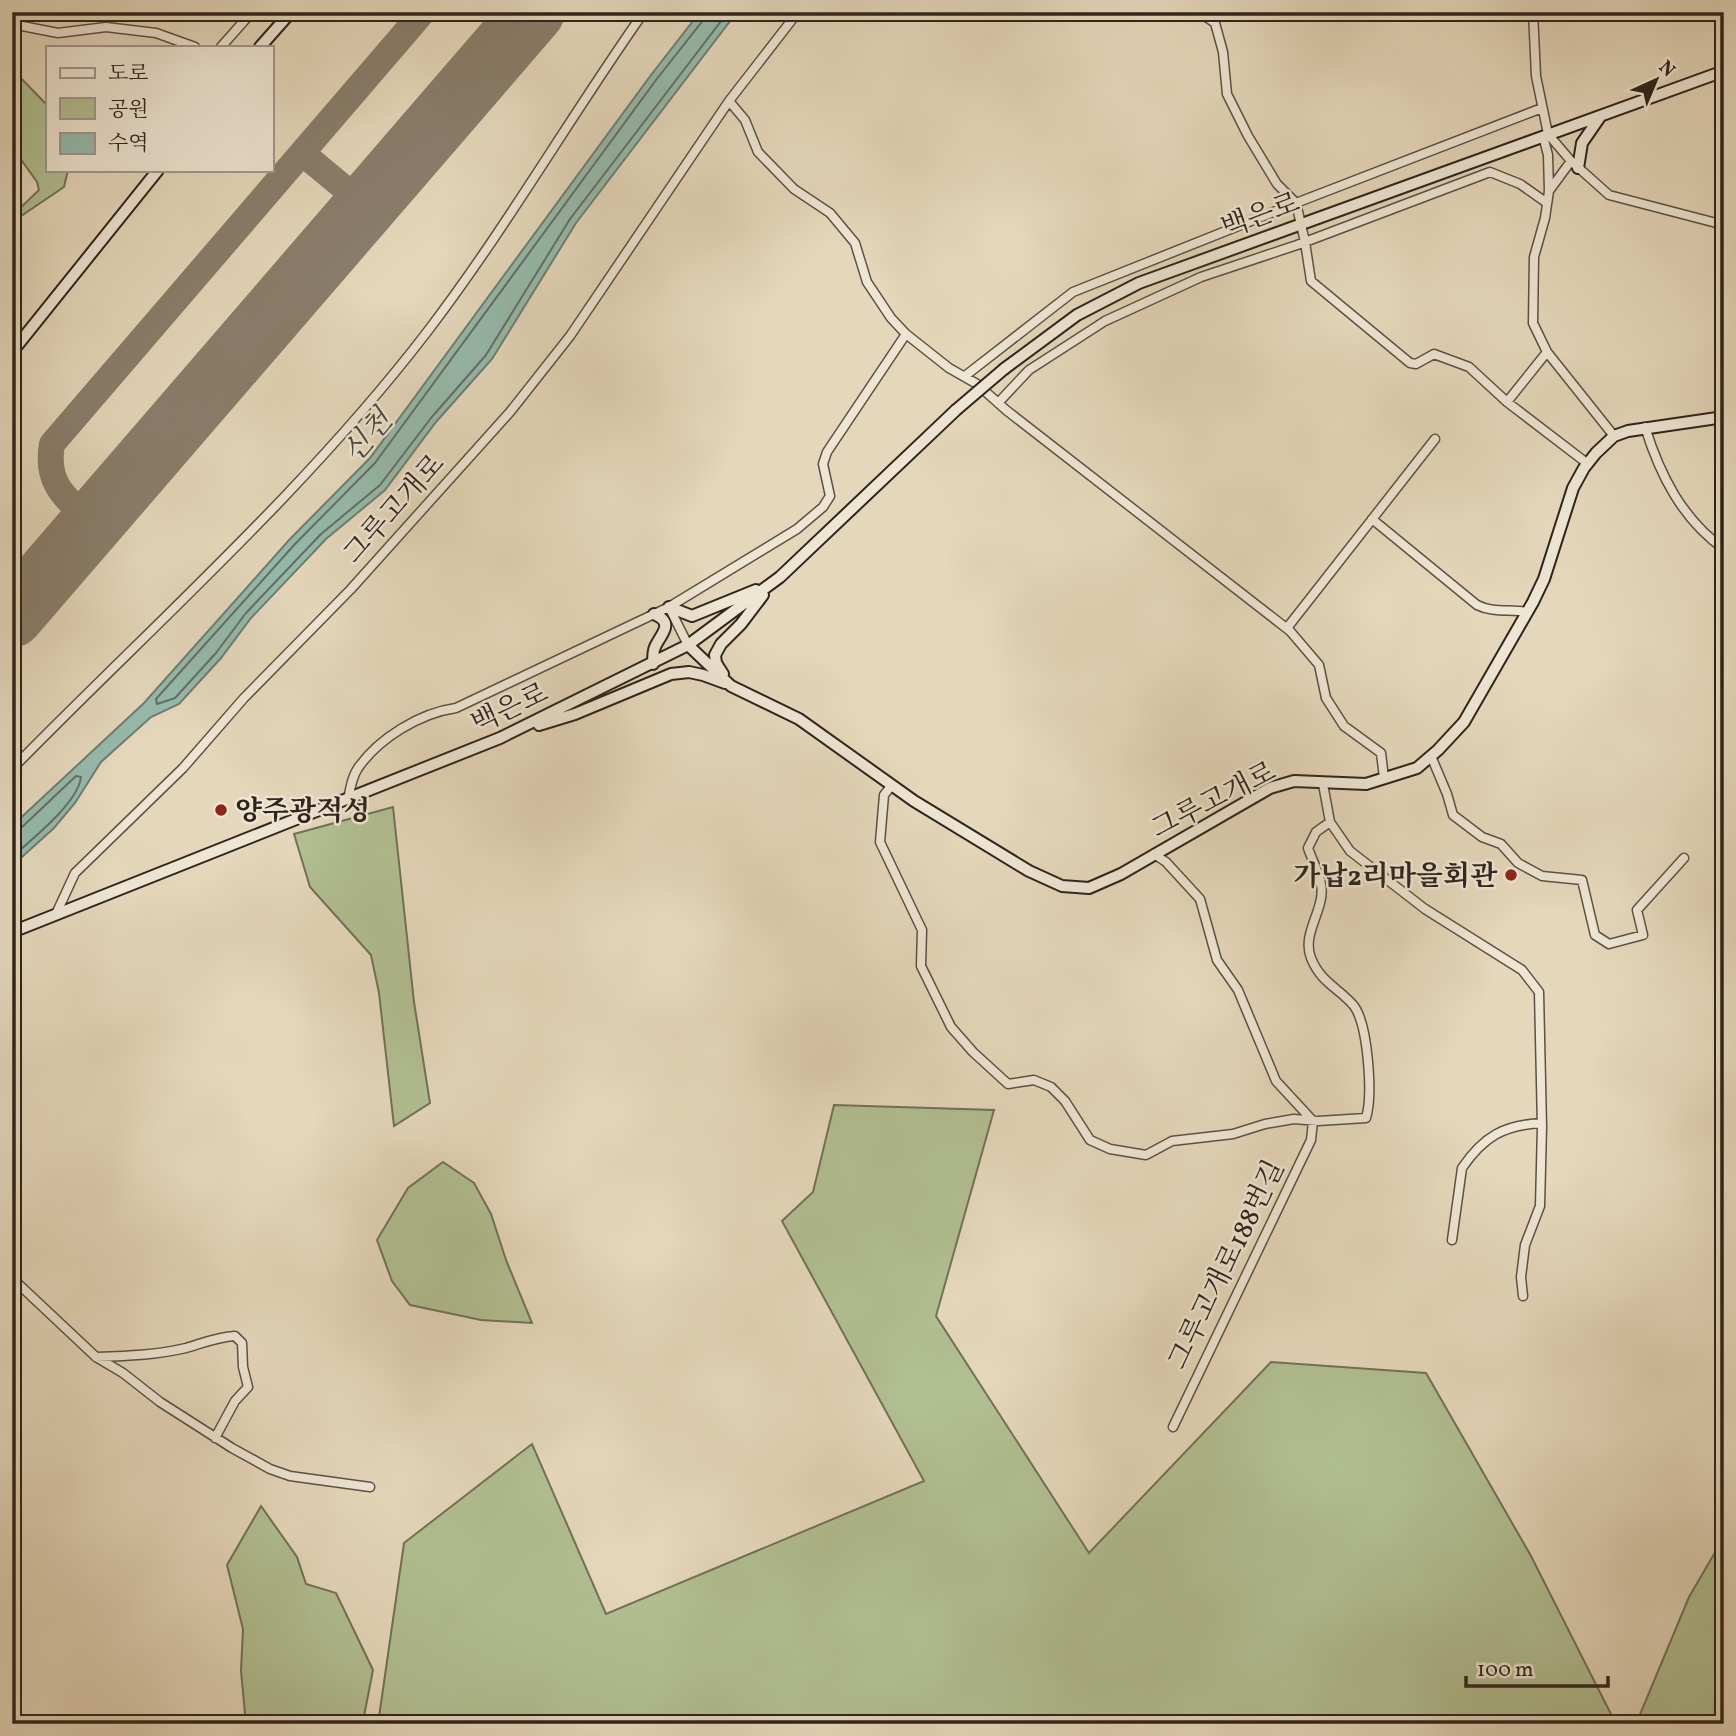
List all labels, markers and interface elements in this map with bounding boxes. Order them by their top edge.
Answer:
legend [46,46,273,172]
north arrow [1620,46,1690,116]
text: N [1652,55,1681,83]
text: 도로 [108,60,149,89]
text: 공원 [108,96,149,125]
text: 수역 [108,130,149,159]
street label: 백은로 [1216,184,1306,249]
water label: 신천 [334,400,405,473]
street label: 그루고개로 [335,446,455,573]
street label: 백은로 [465,674,555,744]
street label: 그루고개로 [1145,753,1283,849]
place label: 양주광적성 [235,793,370,832]
marker: 양주광적성 [213,802,229,818]
place label: 가납2리마을회관 [1293,858,1498,897]
marker: 가납2리마을회관 [1503,867,1519,883]
street label: 그루고개로188번길 [1160,1154,1295,1376]
scale bar [1466,1645,1608,1689]
text: 100 m [1477,1656,1534,1685]

